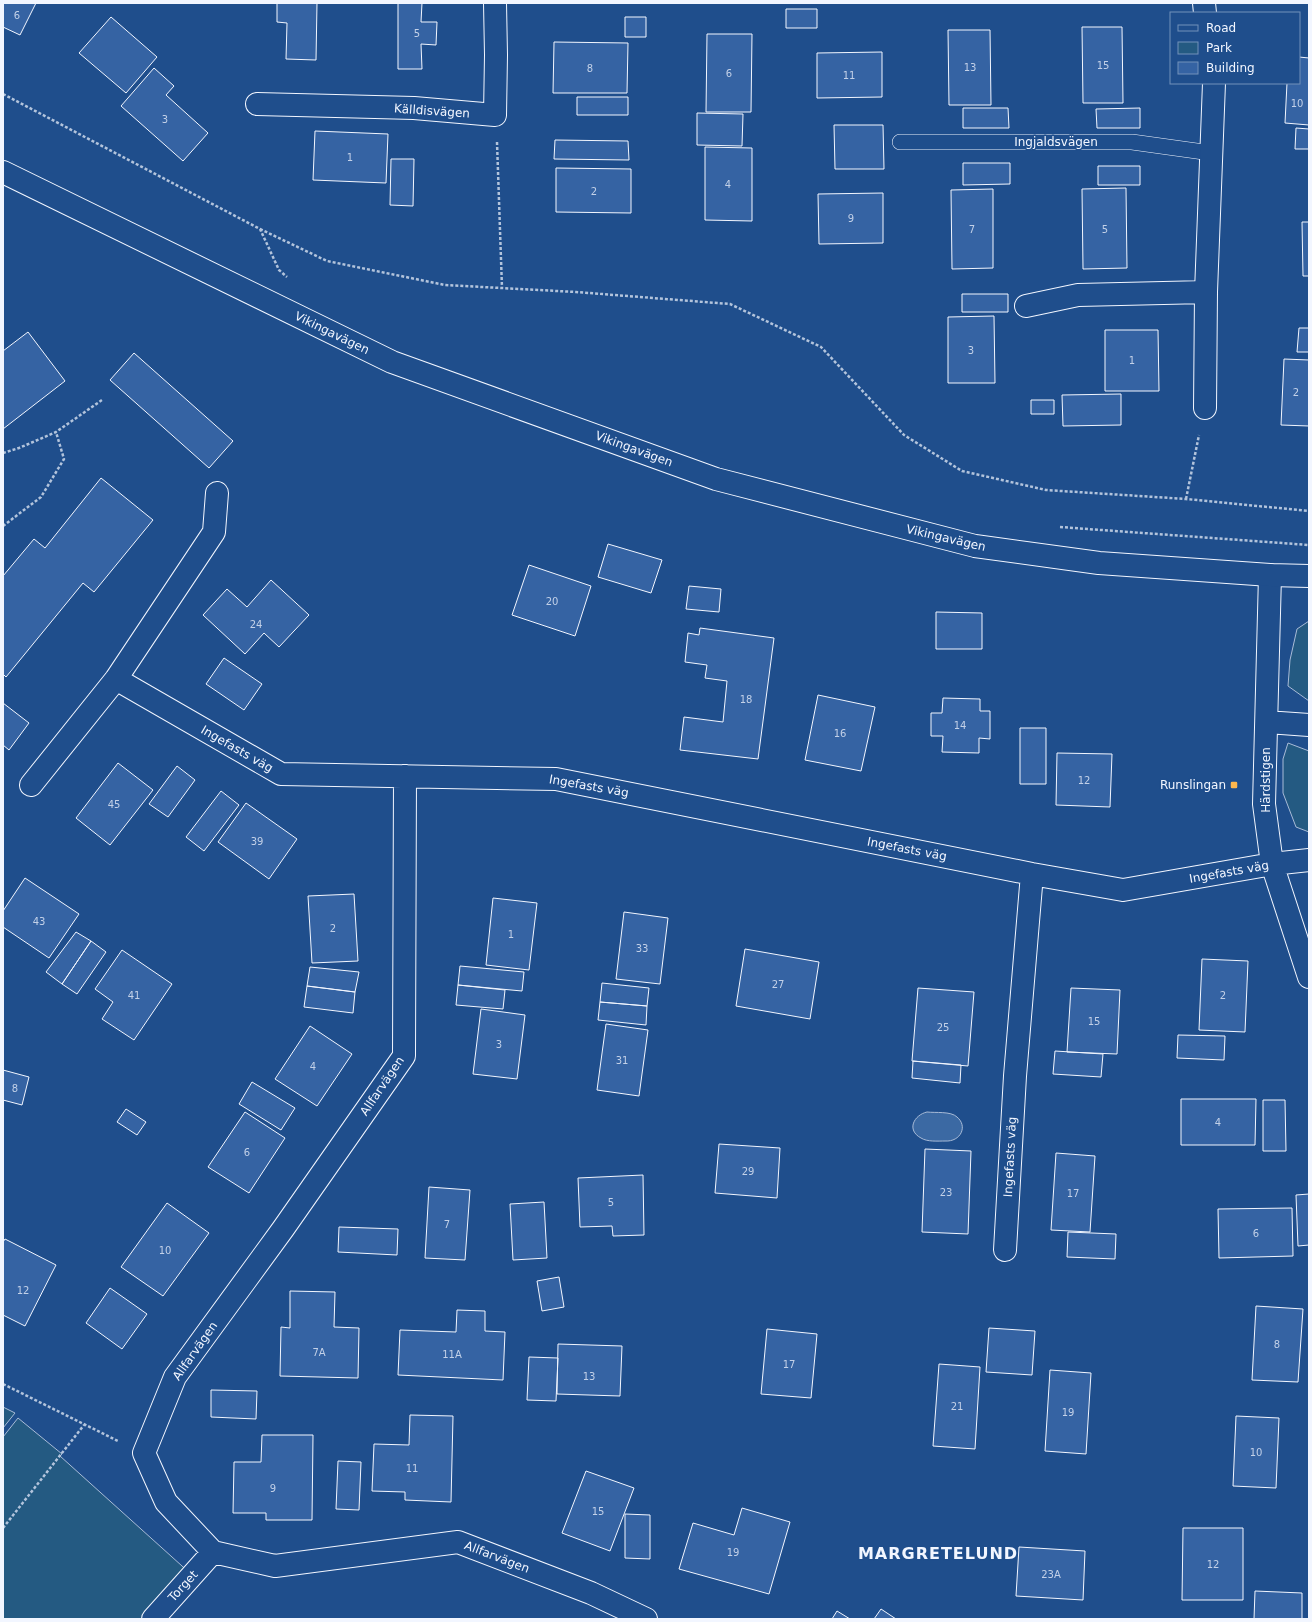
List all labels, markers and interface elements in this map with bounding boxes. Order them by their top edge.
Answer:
house number: 6 [14,10,20,21]
legend [1170,12,1300,84]
text: Road [1206,21,1236,35]
house number: 5 [414,28,420,39]
text: Park [1206,41,1232,55]
house number: 15 [1097,60,1109,71]
text: Building [1206,61,1255,75]
house number: 13 [964,62,976,73]
house number: 8 [587,63,593,74]
house number: 6 [726,68,732,79]
house number: 11 [843,70,855,81]
house number: 10 [1291,98,1303,109]
street label: Källdisvägen [394,101,470,121]
house number: 3 [162,114,168,125]
street label: Ingjaldsvägen [1014,135,1098,149]
house number: 1 [347,152,353,163]
house number: 4 [725,179,731,190]
house number: 2 [591,186,597,197]
house number: 9 [848,213,854,224]
house number: 7 [969,224,975,235]
house number: 5 [1102,224,1108,235]
street label: Vikingavägen [292,309,372,357]
house number: 3 [968,345,974,356]
house number: 1 [1129,355,1135,366]
house number: 2 [1293,387,1299,398]
street label: Vikingavägen [593,429,675,469]
street label: Vikingavägen [905,522,987,554]
house number: 20 [546,596,558,607]
house number: 24 [250,619,262,630]
house number: 18 [740,694,752,705]
house number: 14 [954,720,966,731]
street label: Ingefasts väg [199,723,275,775]
house number: 16 [834,728,846,739]
street label: Härdstigen [1259,747,1273,813]
street label: Ingefasts väg [548,772,630,800]
house number: 12 [1078,775,1090,786]
place label: Runslingan [1160,778,1226,792]
marker: Runslingan [1229,780,1239,790]
house number: 45 [108,799,120,810]
street label: Ingefasts väg [866,834,948,864]
house number: 39 [251,836,263,847]
street label: Ingefasts väg [1188,858,1270,886]
house number: 43 [33,916,45,927]
house number: 2 [330,923,336,934]
house number: 1 [508,929,514,940]
house number: 33 [636,943,648,954]
house number: 27 [772,979,784,990]
house number: 41 [128,990,140,1001]
house number: 2 [1220,990,1226,1001]
house number: 15 [1088,1016,1100,1027]
house number: 25 [937,1022,949,1033]
house number: 3 [496,1039,502,1050]
street label: Allfarvägen [357,1054,407,1118]
house number: 31 [616,1055,628,1066]
house number: 4 [310,1061,316,1072]
house number: 8 [12,1083,18,1094]
street label: Ingefasts väg [1001,1116,1019,1198]
house number: 4 [1215,1117,1221,1128]
house number: 6 [244,1147,250,1158]
house number: 29 [742,1166,754,1177]
house number: 23 [940,1187,952,1198]
house number: 17 [1067,1188,1079,1199]
house number: 5 [608,1197,614,1208]
house number: 7 [444,1219,450,1230]
house number: 6 [1253,1228,1259,1239]
house number: 10 [159,1245,171,1256]
house number: 12 [17,1285,29,1296]
street label: Allfarvägen [170,1319,220,1383]
house number: 8 [1274,1339,1280,1350]
house number: 7A [312,1347,326,1358]
house number: 11A [442,1349,462,1360]
house number: 17 [783,1359,795,1370]
house number: 13 [583,1371,595,1382]
house number: 21 [951,1401,963,1412]
house number: 19 [1062,1407,1074,1418]
house number: 10 [1250,1447,1262,1458]
house number: 11 [406,1463,418,1474]
house number: 9 [270,1483,276,1494]
house number: 15 [592,1506,604,1517]
street label: Allfarvägen [463,1538,531,1576]
district label: MARGRETELUND [858,1544,1018,1563]
house number: 19 [727,1547,739,1558]
house number: 12 [1207,1559,1219,1570]
street label: Torget [165,1567,201,1605]
house number: 23A [1041,1569,1061,1580]

